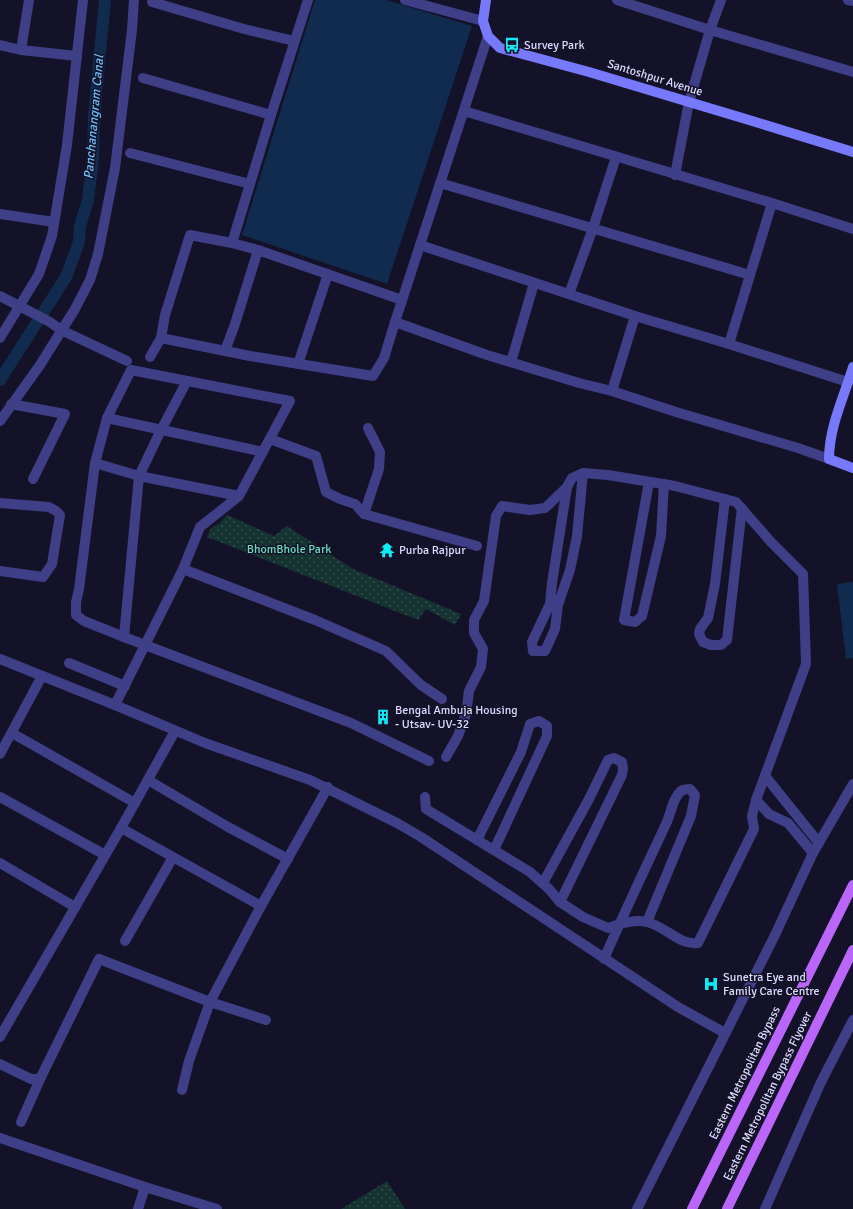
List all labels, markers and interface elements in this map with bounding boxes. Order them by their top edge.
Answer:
bus stop icon: Survey Park [503,36,521,54]
place label: Survey Park [524,38,584,53]
water label: Panchanangram Canal [81,53,108,180]
street label: Santoshpur Avenue [606,56,704,100]
temple icon: Purba Rajpur [378,541,396,559]
park label: BhomBhole Park [247,542,331,557]
place label: Purba Rajpur [399,543,466,558]
place label: Bengal Ambuja Housing - Utsav- UV-32 [395,703,518,732]
building icon: Bengal Ambuja Housing - Utsav- UV-32 [374,708,392,726]
place label: Sunetra Eye and Family Care Centre [723,970,820,999]
hospital icon: Sunetra Eye and Family Care Centre [702,975,720,993]
street label: Eastern Metropolitan Bypass [706,1004,784,1142]
street label: Eastern Metropolitan Bypass Flyover [720,1009,816,1183]

